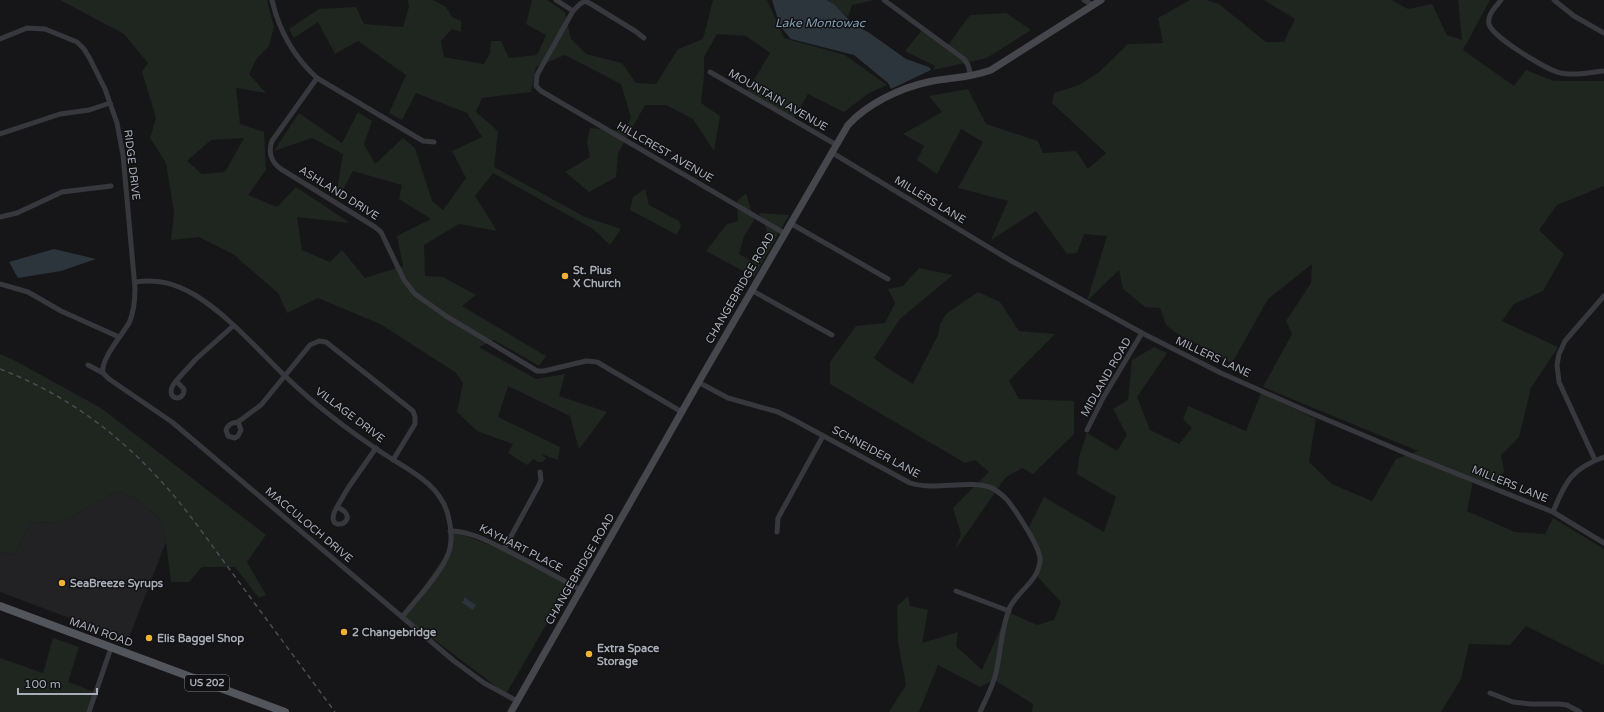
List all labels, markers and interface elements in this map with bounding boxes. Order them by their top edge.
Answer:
water label: Lake Montowac [775,16,867,30]
street label: MOUNTAIN AVENUE [726,66,830,134]
street label: HILLCREST AVENUE [615,119,715,185]
street label: RIDGE DRIVE [121,129,143,201]
street label: ASHLAND DRIVE [297,163,381,223]
street label: MILLERS LANE [892,174,968,226]
street label: CHANGEBRIDGE ROAD [703,230,777,346]
place label: St. Pius X Church [573,264,621,290]
marker: St. Pius X Church [560,271,570,281]
street label: MILLERS LANE [1174,334,1252,380]
street label: MIDLAND ROAD [1078,335,1134,419]
street label: VILLAGE DRIVE [313,385,387,445]
street label: SCHNEIDER LANE [830,423,922,481]
street label: MILLERS LANE [1470,463,1550,505]
street label: MACCULOCH DRIVE [263,485,355,565]
street label: CHANGEBRIDGE ROAD [543,511,617,627]
street label: KAYHART PLACE [477,521,565,575]
place label: SeaBreeze Syrups [70,577,164,591]
marker: SeaBreeze Syrups [57,578,67,588]
street label: MAIN ROAD [67,614,135,650]
place label: 2 Changebridge [352,626,437,640]
marker: 2 Changebridge [339,627,349,637]
place label: Elis Baggel Shop [157,632,244,646]
marker: Elis Baggel Shop [144,633,154,643]
place label: Extra Space Storage [597,642,660,669]
marker: Extra Space Storage [584,649,594,659]
scale bar [18,670,97,696]
road number: US 202 [185,675,229,691]
text: 100 m [24,677,61,691]

